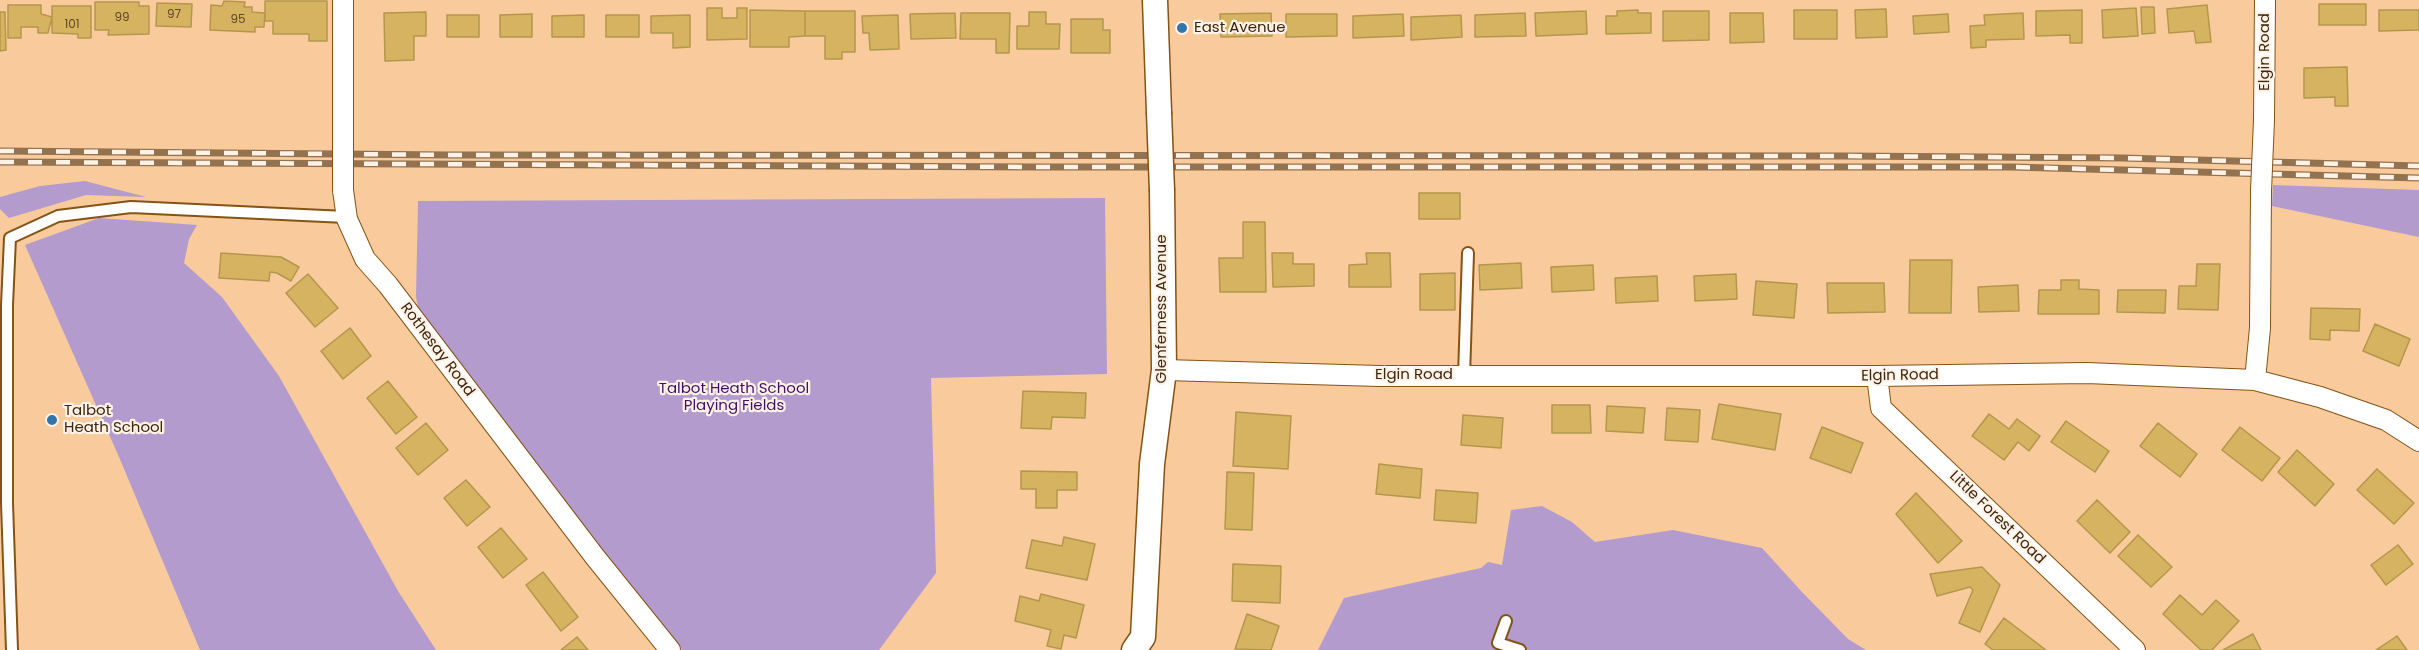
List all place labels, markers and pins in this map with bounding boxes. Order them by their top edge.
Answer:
place label: East Avenue [1194,19,1285,37]
marker: East Avenue [1175,21,1189,35]
place label: Talbot Heath School [64,402,163,437]
marker: Talbot Heath School [45,413,59,427]

